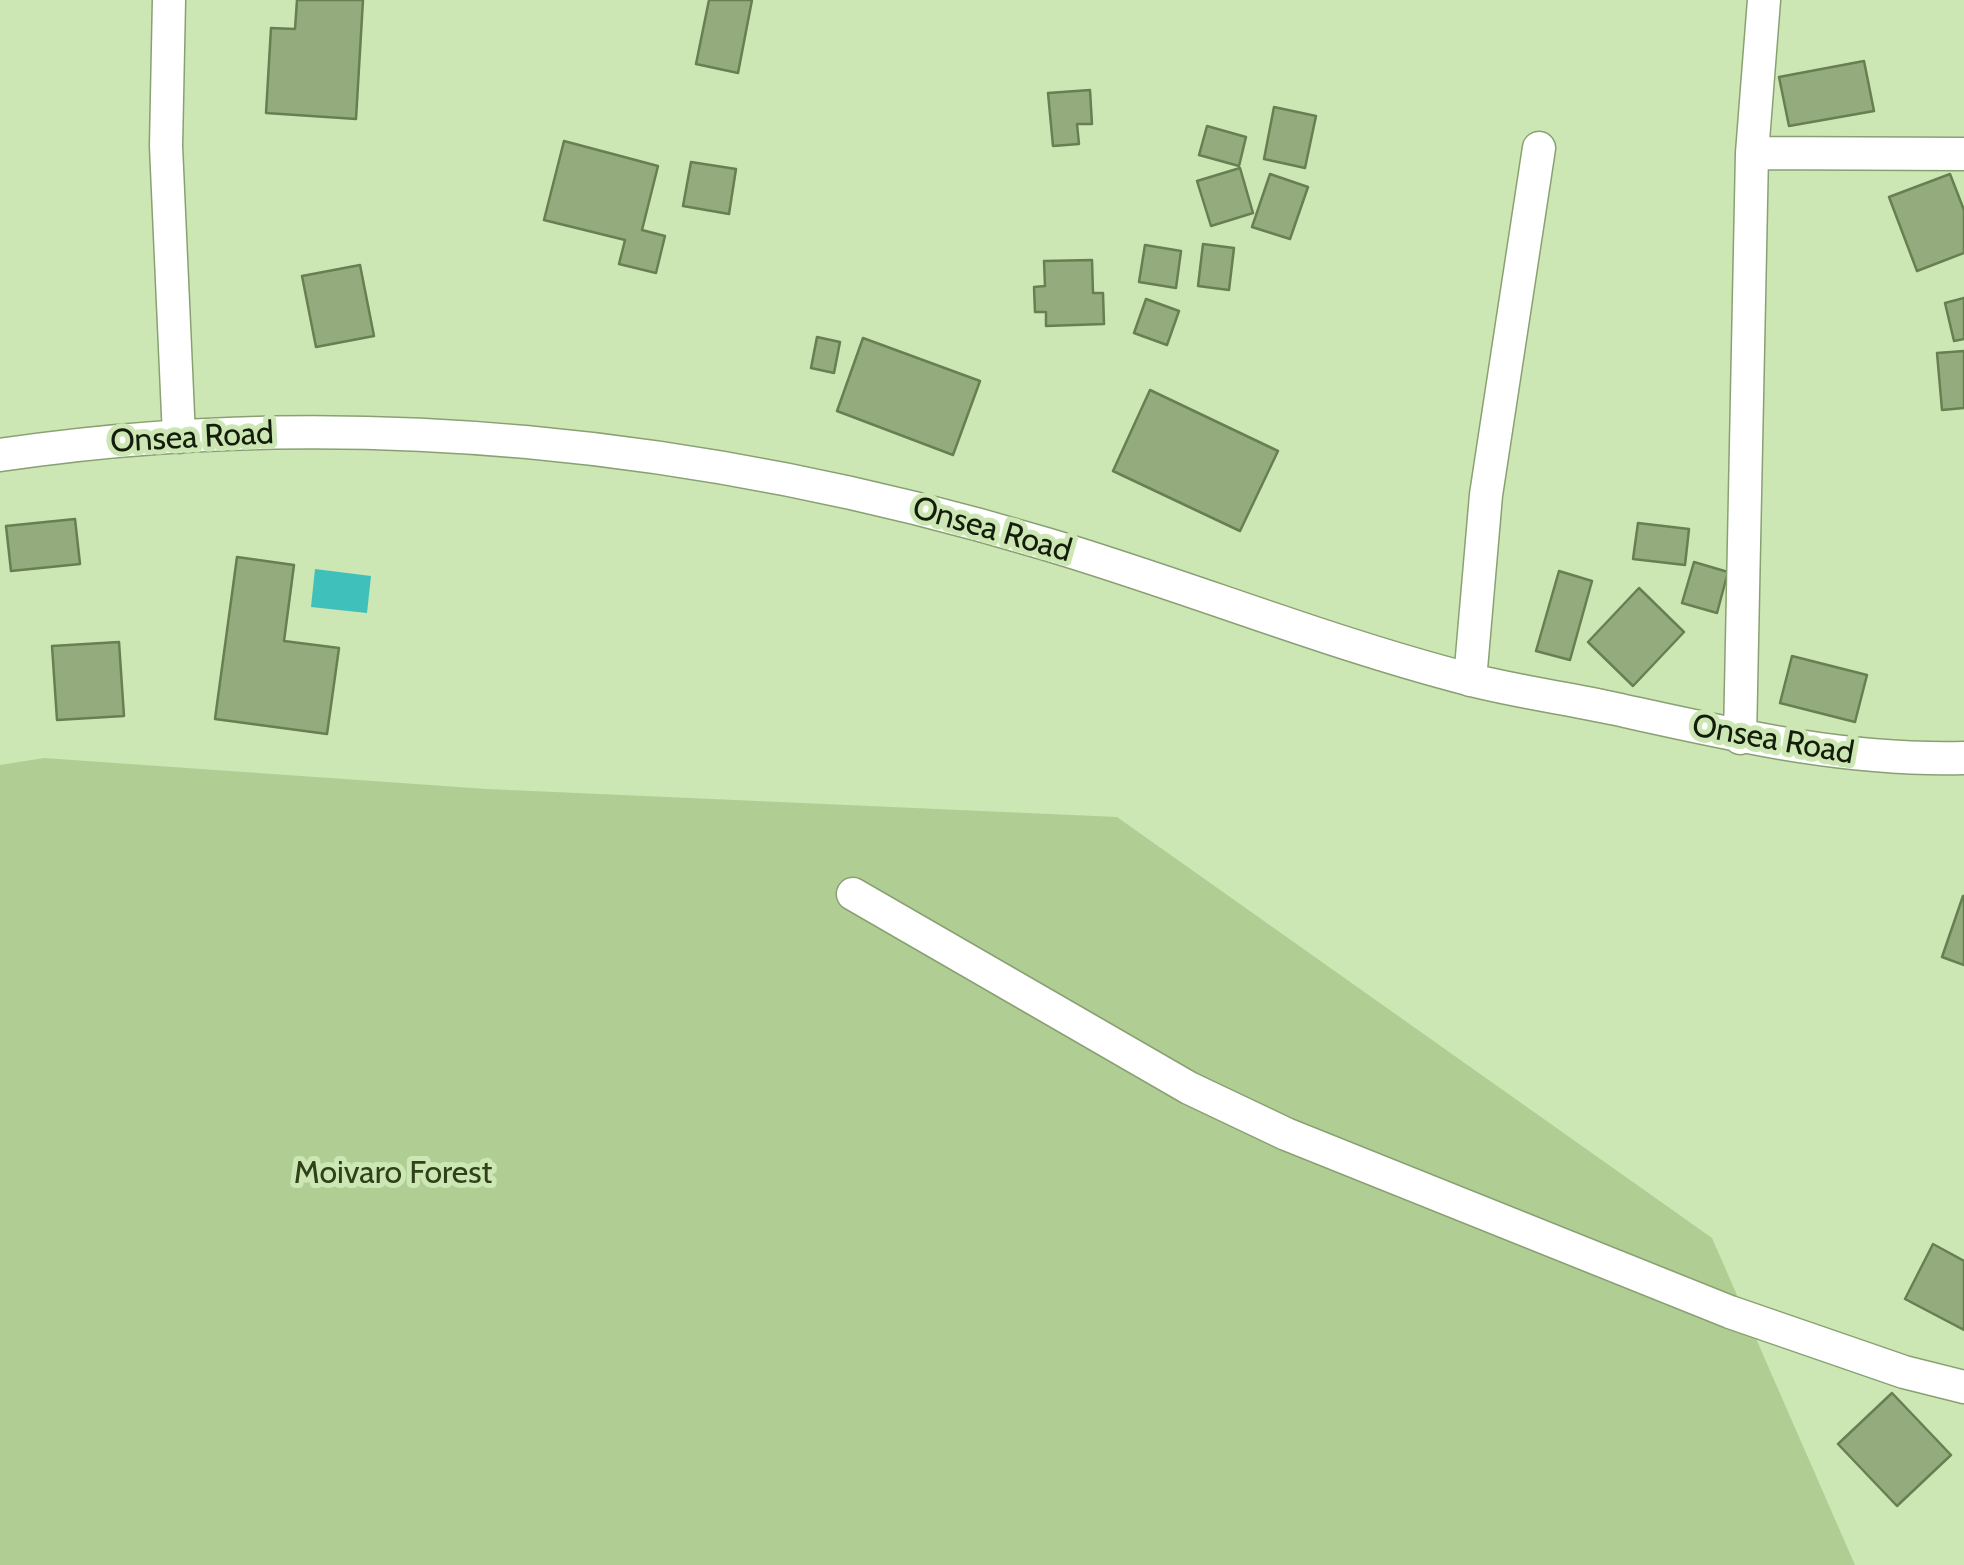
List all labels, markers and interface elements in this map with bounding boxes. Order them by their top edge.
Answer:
street label: Onsea Road [109,415,275,461]
street label: Onsea Road [908,489,1076,571]
street label: Onsea Road [1689,707,1857,773]
park label: Moivaro Forest [294,1155,492,1193]

